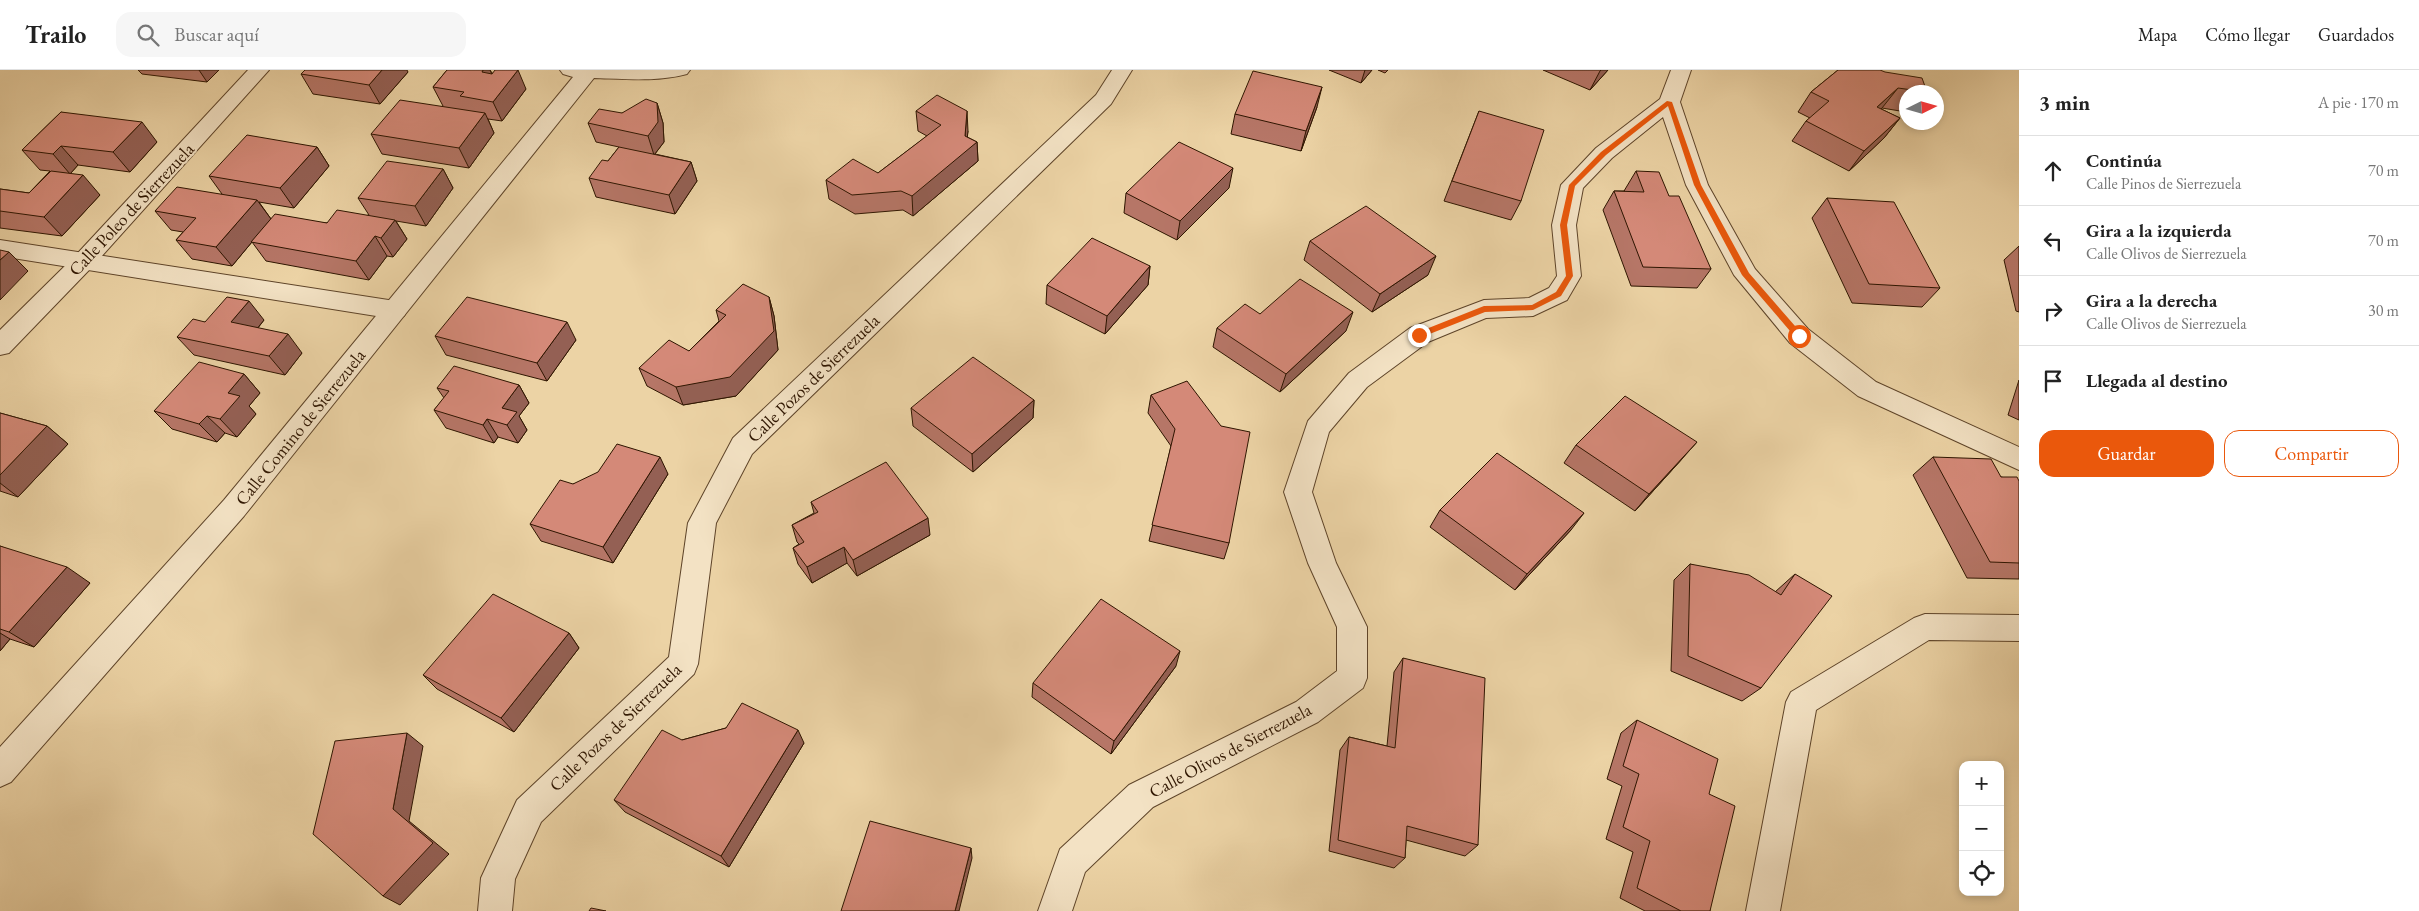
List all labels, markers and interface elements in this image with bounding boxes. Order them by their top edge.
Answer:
search box [116,12,466,57]
text: Trailo [25,19,86,50]
icon: search [134,21,162,49]
text: Buscar aquí [174,22,259,47]
text: Mapa [2138,23,2177,46]
text: Cómo llegar [2205,23,2290,46]
text: Guardados [2318,23,2394,46]
north arrow [1899,85,1944,130]
text: 3 min [2039,89,2090,116]
text: A pie · 170 m [2318,92,2399,113]
street label: Calle Poleo de Sierrezuela [63,137,199,280]
text: Continúa [2086,148,2162,173]
icon: ahead [2039,157,2067,185]
text: 70 m [2368,160,2399,181]
text: Calle Pinos de Sierrezuela [2086,173,2241,194]
text: Gira a la izquierda [2086,218,2232,243]
icon: left [2039,227,2067,255]
text: 70 m [2368,230,2399,251]
text: Calle Olivos de Sierrezuela [2086,243,2247,264]
text: Gira a la derecha [2086,288,2217,313]
icon: right [2039,297,2067,325]
text: 30 m [2368,300,2399,321]
street label: Calle Pozos de Sierrezuela [742,308,885,447]
text: Calle Olivos de Sierrezuela [2086,313,2247,334]
route end [1408,324,1431,347]
route start [1788,325,1811,348]
street label: Calle Comino de Sierrezuela [230,343,371,510]
icon: arrive [2039,367,2067,395]
text: Llegada al destino [2086,368,2228,393]
button: Guardar [2039,430,2214,477]
button: Compartir [2224,430,2399,477]
street label: Calle Pozos de Sierrezuela [544,657,687,796]
street label: Calle Olivos de Sierrezuela [1145,697,1316,803]
map controls [1959,761,2004,896]
button: + [1959,761,2004,806]
button: − [1959,806,2004,851]
button: locate [1959,851,2004,896]

